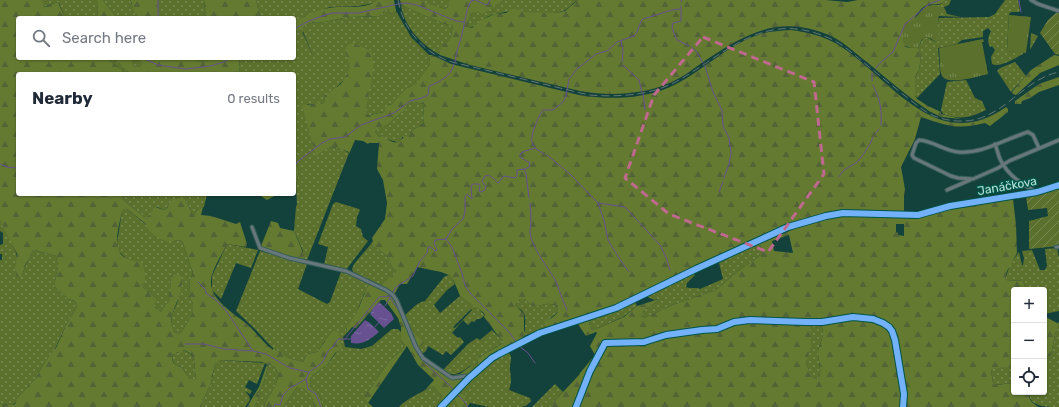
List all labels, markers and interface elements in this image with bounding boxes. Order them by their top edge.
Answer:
search box [16,16,296,60]
icon: search [30,27,52,49]
text: Search here [62,29,146,47]
text: Nearby [32,88,93,108]
text: 0 results [227,91,280,106]
street label: Janáčkova [976,174,1038,198]
map controls [1011,287,1047,395]
button: + [1011,287,1047,323]
button: − [1011,323,1047,359]
button: locate [1011,359,1047,395]

